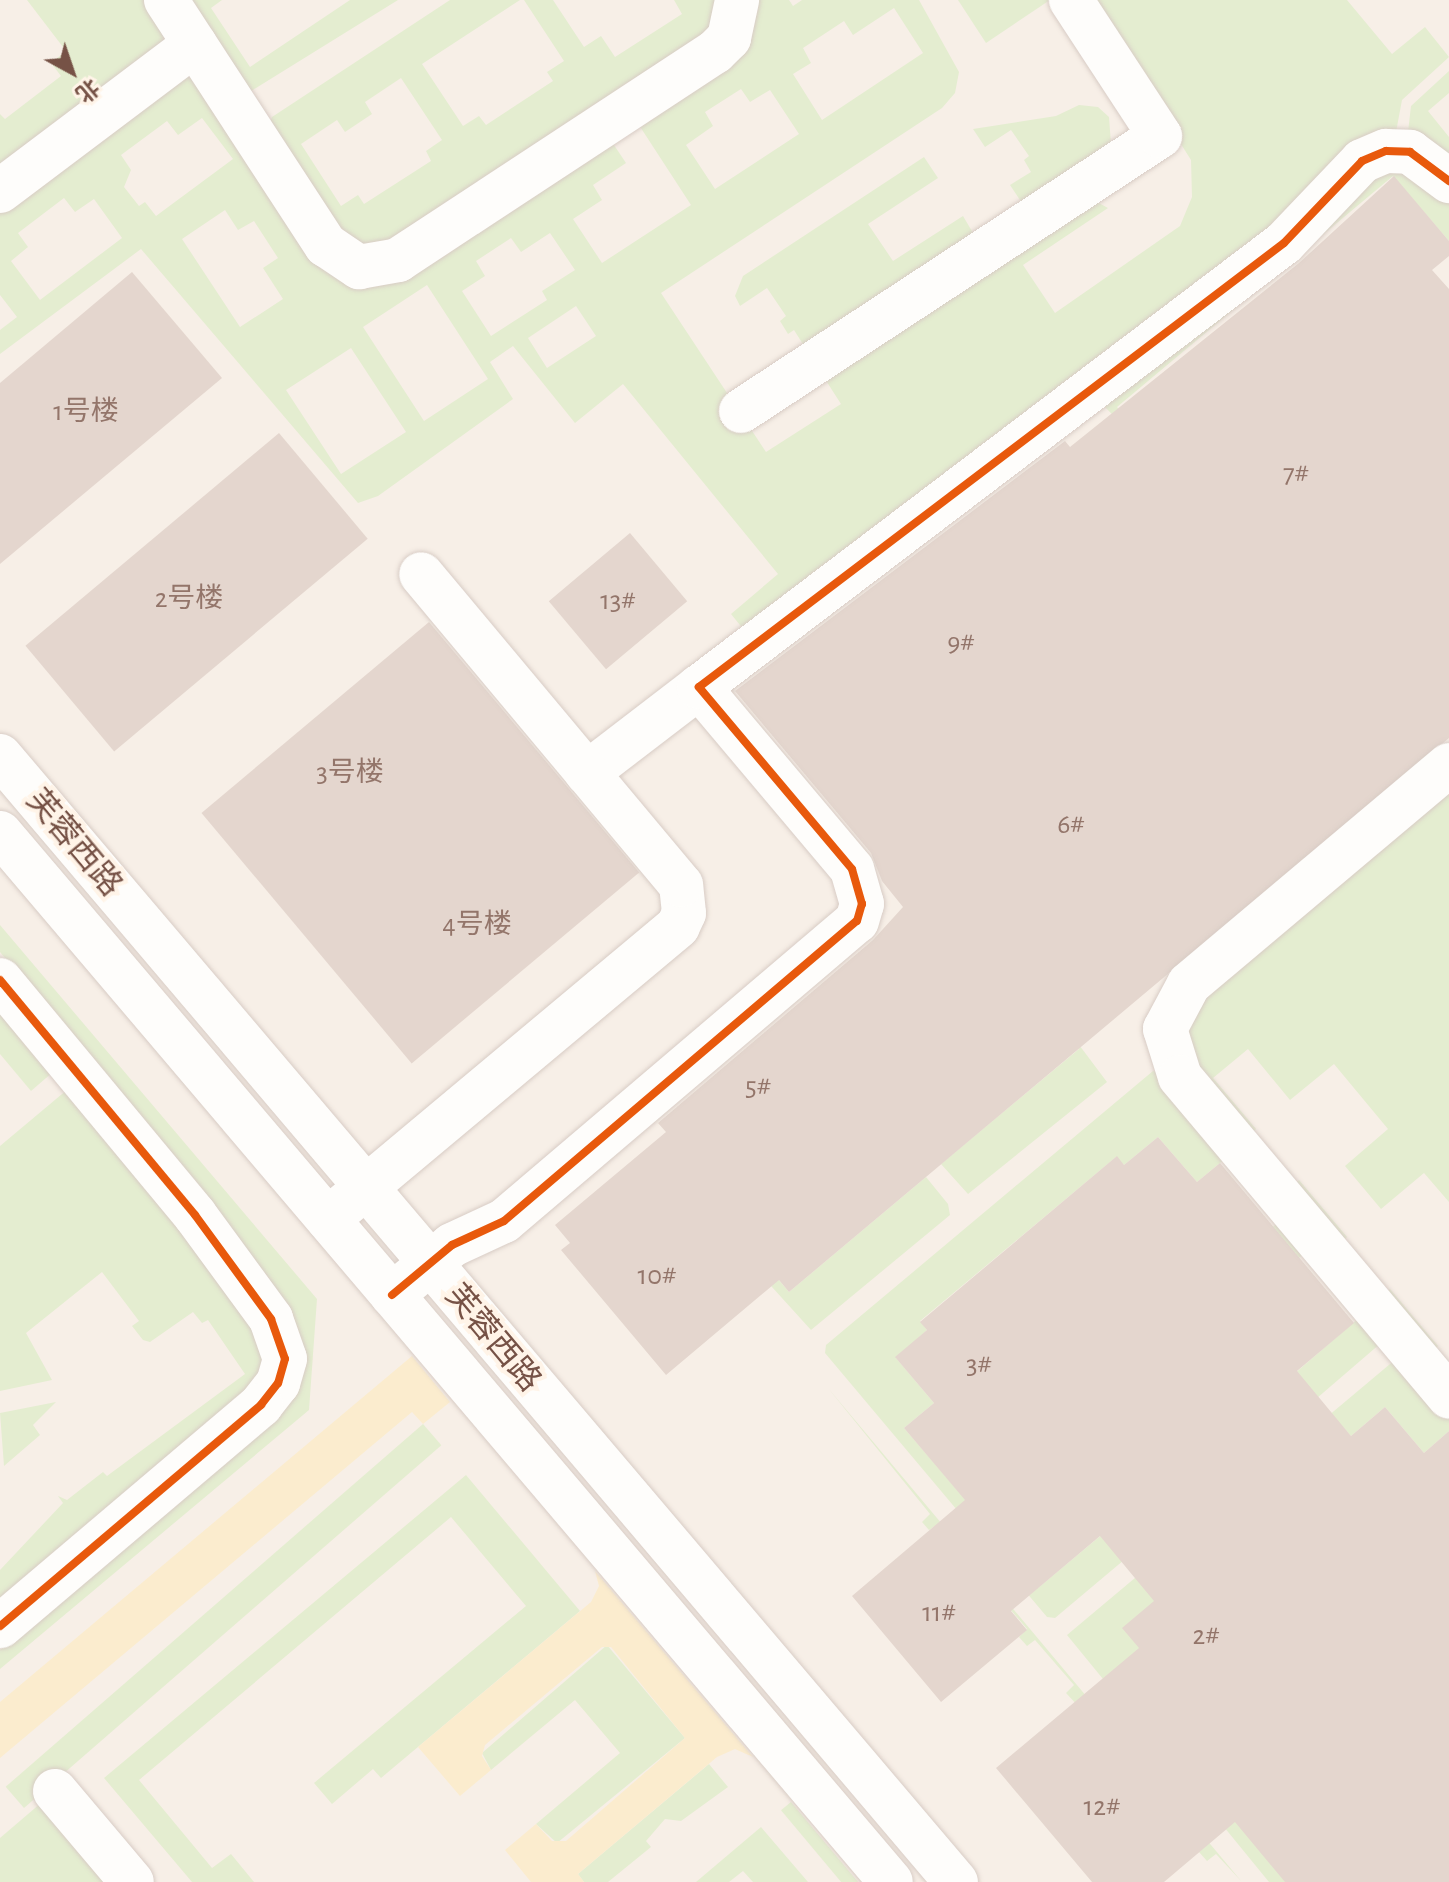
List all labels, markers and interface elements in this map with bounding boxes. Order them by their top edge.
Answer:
north arrow [32,32,112,112]
text: 北 [72,75,103,106]
house number: 1号楼 [53,395,119,429]
house number: 7# [1283,457,1309,491]
house number: 2号楼 [155,582,223,616]
house number: 13# [600,584,636,618]
house number: 9# [947,626,975,660]
house number: 3号楼 [316,756,384,790]
street label: 芙蓉西路 [18,782,130,904]
house number: 6# [1057,808,1085,842]
house number: 4号楼 [442,908,512,942]
house number: 5# [745,1070,771,1104]
house number: 10# [638,1259,676,1293]
street label: 芙蓉西路 [437,1277,549,1399]
house number: 3# [966,1348,992,1382]
house number: 11# [922,1596,956,1630]
house number: 2# [1192,1619,1220,1653]
house number: 12# [1084,1790,1120,1824]

